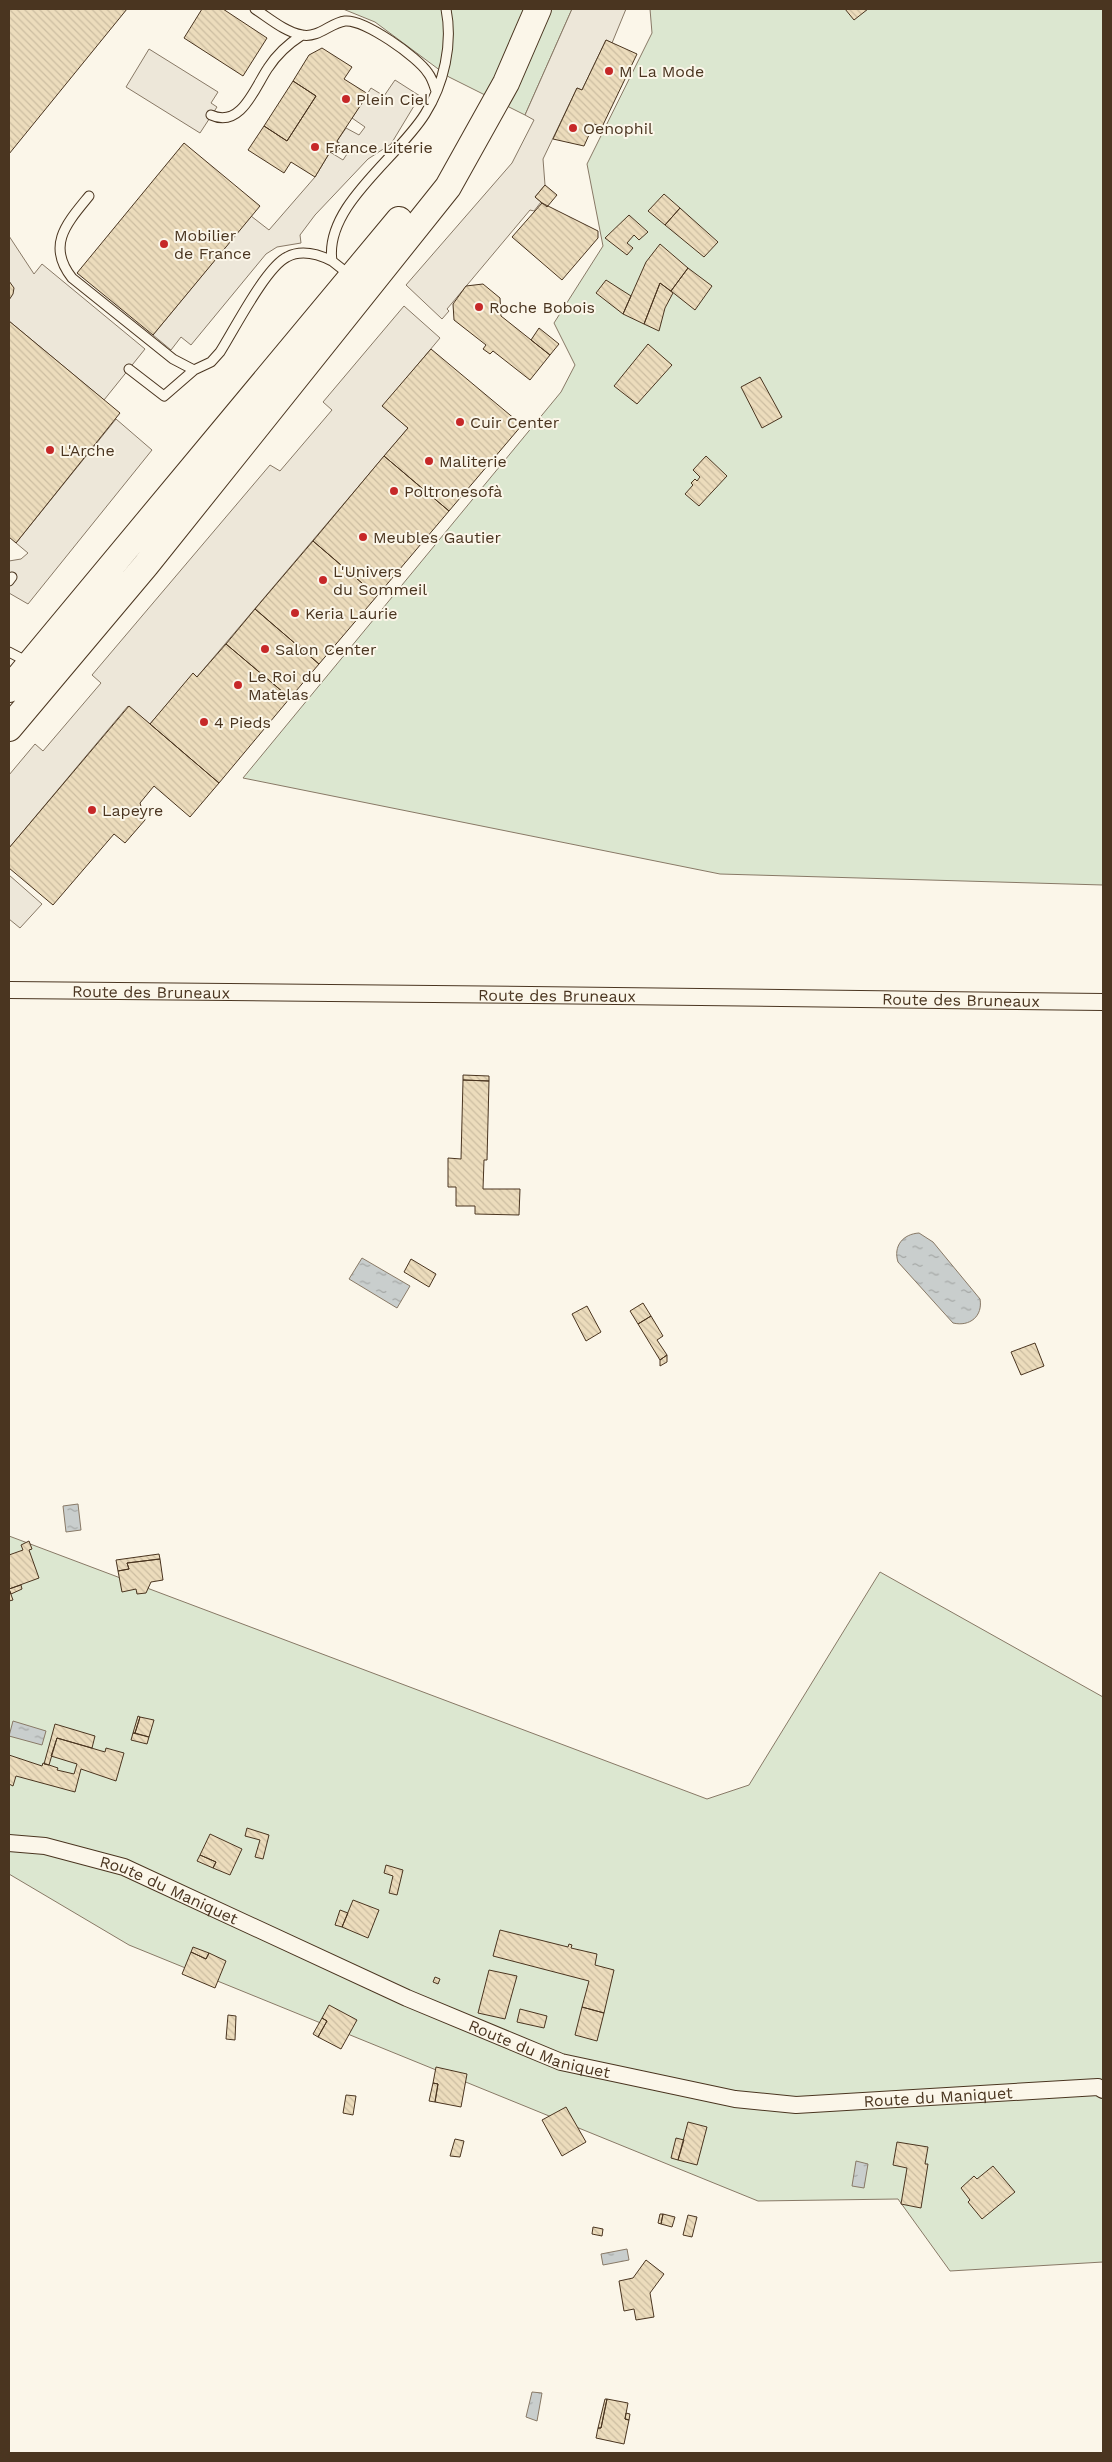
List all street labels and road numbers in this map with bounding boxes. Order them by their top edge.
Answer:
street label: Route des Bruneaux [72,982,230,1003]
street label: Route des Bruneaux [478,986,636,1006]
street label: Route des Bruneaux [882,990,1040,1011]
street label: Route du Maniquet [98,1852,241,1929]
street label: Route du Maniquet [466,2016,612,2082]
street label: Route du Maniquet [863,2083,1013,2111]

